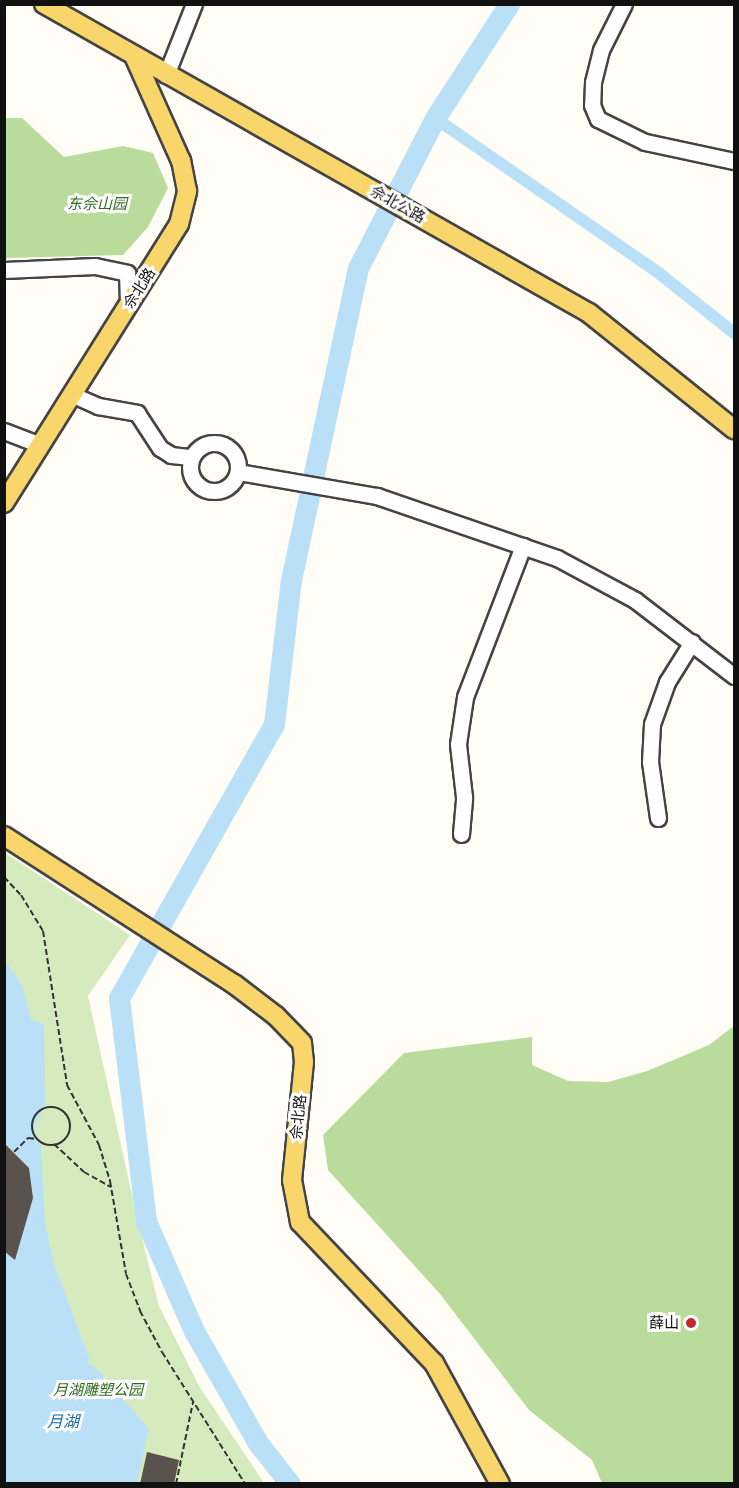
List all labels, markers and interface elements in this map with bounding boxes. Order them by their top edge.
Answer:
street label: 佘北公路 [367,182,429,226]
park label: 东佘山园 [67,195,127,213]
street label: 佘北路 [119,264,159,312]
street label: 佘北路 [287,1094,309,1140]
place label: 薛山 [649,1314,679,1332]
marker: 薛山 [684,1316,698,1330]
park label: 月湖雕塑公园 [53,1381,143,1399]
water label: 月湖 [47,1411,79,1431]

